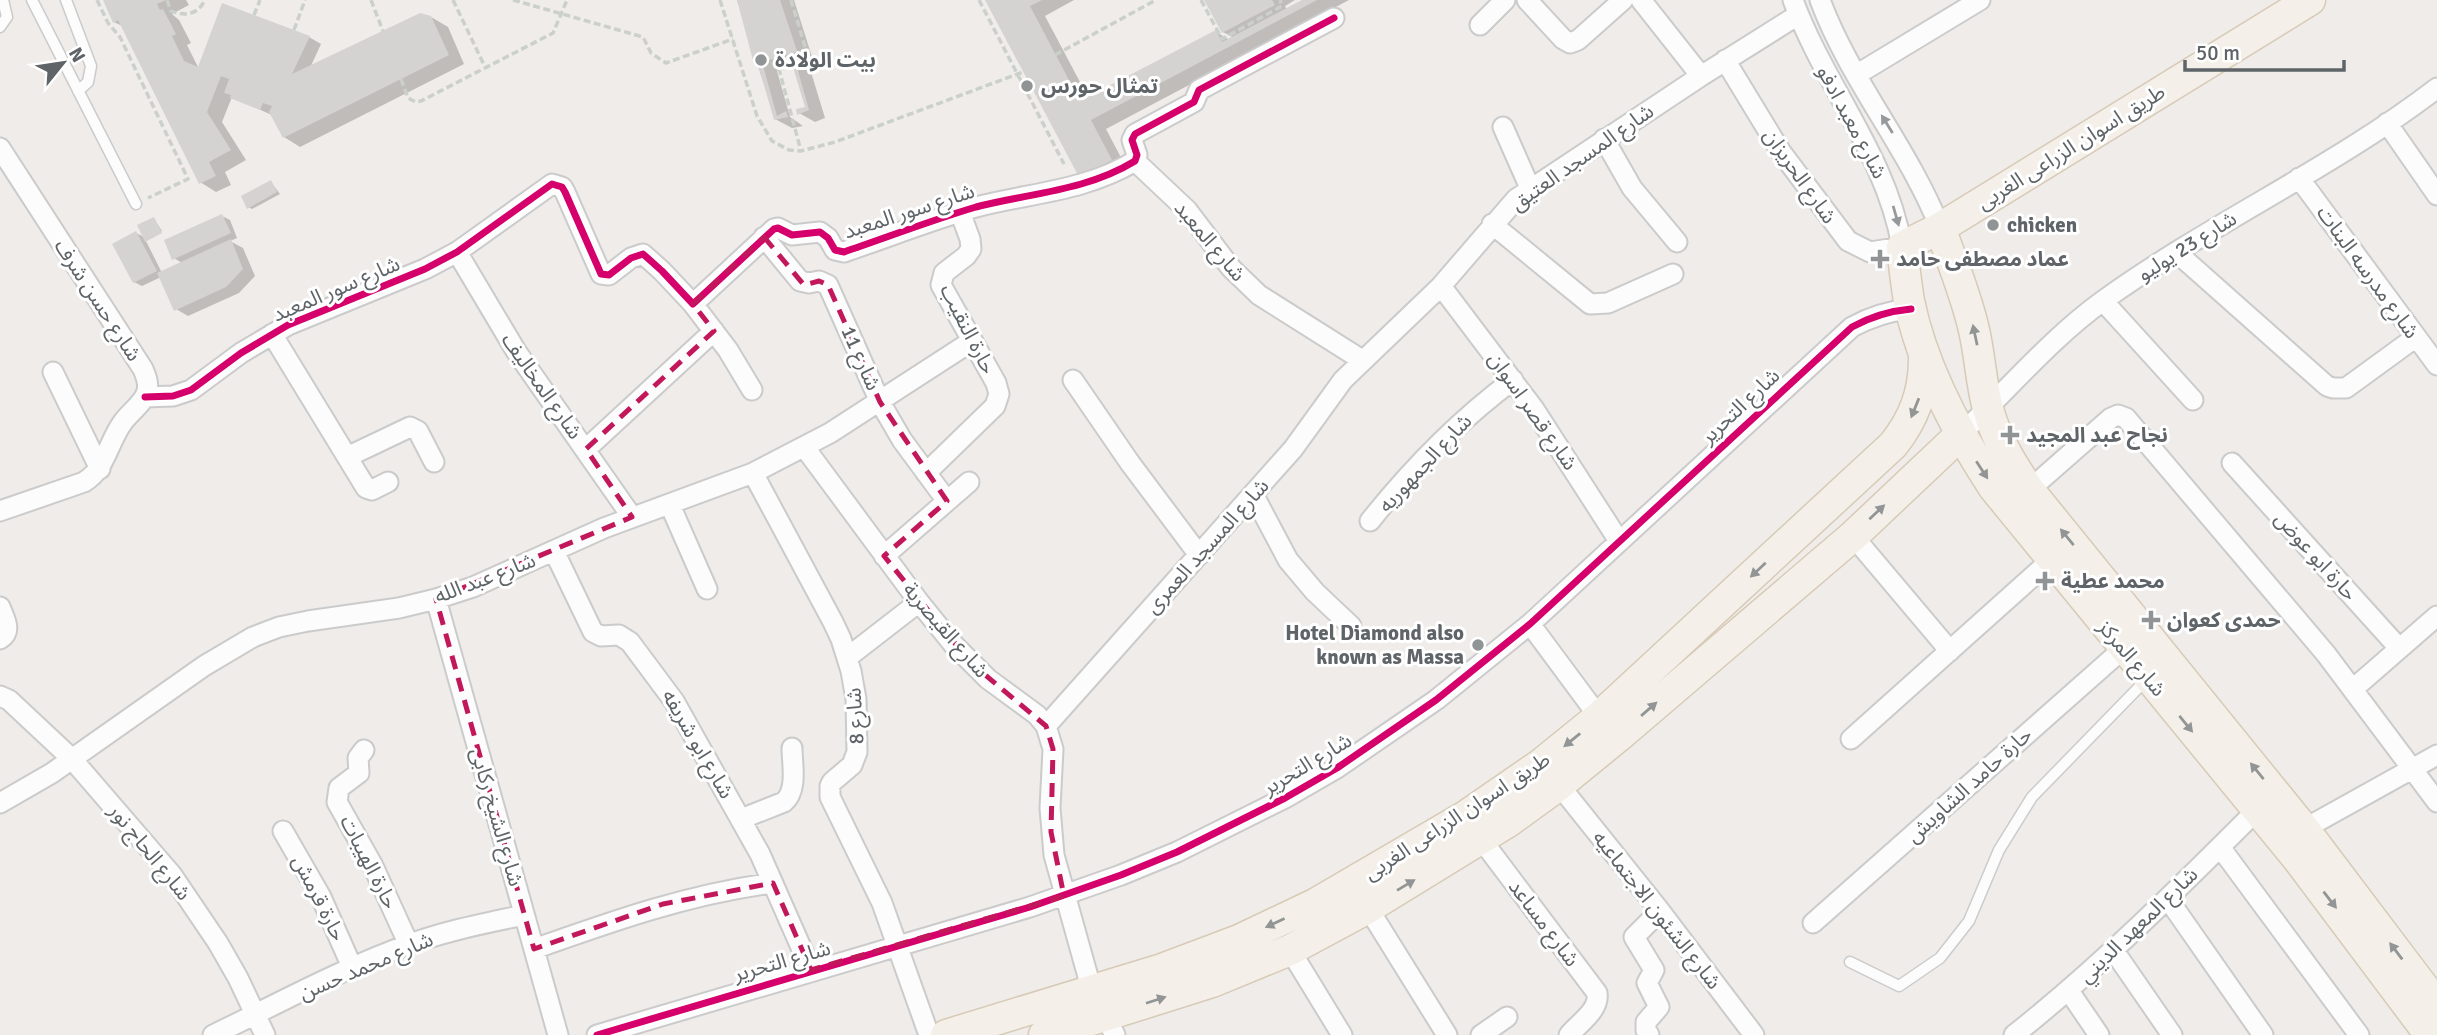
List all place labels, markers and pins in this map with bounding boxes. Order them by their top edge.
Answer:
place label: بيت الولادة [775,47,876,73]
marker: بيت الولادة [753,52,769,68]
place label: تمثال حورس [1041,73,1158,99]
marker: تمثال حورس [1019,78,1035,94]
place label: chicken [2007,212,2077,238]
marker: chicken [1985,217,2001,233]
place label: عماد مصطفى حامد [1896,246,2069,272]
marker: عماد مصطفى حامد [1870,249,1890,269]
place label: نجاح عبد المجيد [2026,422,2168,450]
marker: نجاح عبد المجيد [2000,425,2020,445]
place label: محمد عطية [2061,568,2165,594]
marker: محمد عطية [2035,571,2055,591]
place label: حمدى كعوان [2167,607,2281,633]
marker: حمدى كعوان [2141,610,2161,630]
place label: Hotel Diamond also known as Massa [1285,620,1464,670]
marker: Hotel Diamond also known as Massa [1470,637,1486,653]

